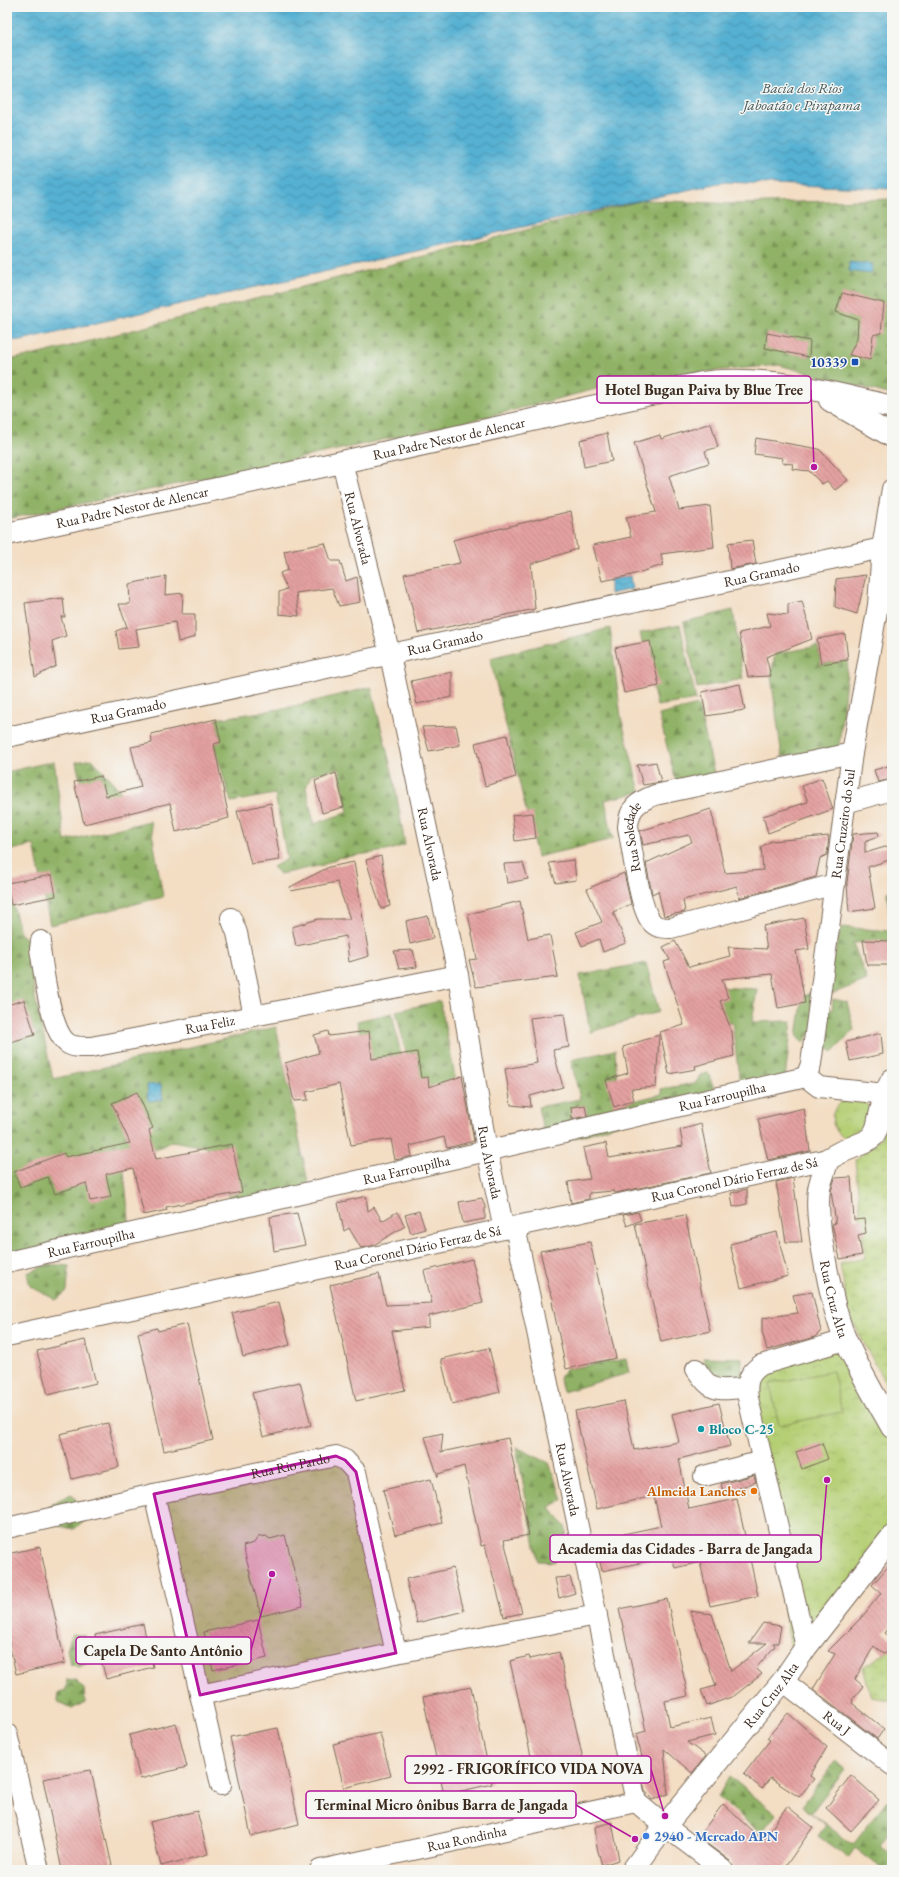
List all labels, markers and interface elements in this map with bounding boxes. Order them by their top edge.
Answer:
water label: Bacia dos Rios Jaboatão e Pirapama [740,78,861,114]
place label: 10339 [810,353,848,371]
marker: 10339 [850,357,860,367]
callout: Hotel Bugan Paiva by Blue Tree [597,376,811,403]
text: Hotel Bugan Paiva by Blue Tree [605,380,803,399]
street label: Rua Padre Nestor de Alencar [371,413,527,464]
street label: Rua Padre Nestor de Alencar [54,482,210,532]
street label: Rua Alvorada [341,490,376,567]
street label: Rua Gramado [722,557,801,591]
street label: Rua Gramado [405,625,484,659]
street label: Rua Gramado [89,694,168,728]
street label: Rua Cruzeiro do Sul [827,767,859,880]
street label: Rua Soledade [619,796,645,874]
street label: Rua Alvorada [414,806,447,883]
street label: Rua Feliz [184,1011,237,1038]
street label: Rua Farroupilha [677,1078,768,1115]
street label: Rua Alvorada [474,1124,506,1201]
street label: Rua Farroupilha [361,1151,452,1188]
street label: Rua Coronel Dário Ferraz de Sá [649,1152,820,1206]
street label: Rua Coronel Dário Ferraz de Sá [333,1221,503,1274]
street label: Rua Farroupilha [46,1224,136,1261]
street label: Rua Cruz Alta [816,1259,853,1340]
place label: Bloco C-25 [709,1420,774,1438]
marker: Bloco C-25 [696,1424,706,1434]
street label: Rua Alvorada [552,1441,585,1518]
street label: Rua Rio Pardo [249,1449,331,1483]
place label: Almeida Lanches [646,1482,746,1500]
marker: Almeida Lanches [749,1486,759,1496]
callout: Academia das Cidades - Barra de Jangada [550,1535,821,1562]
text: Academia das Cidades - Barra de Jangada [557,1539,813,1558]
callout: Capela De Santo Antônio [76,1637,251,1664]
text: Capela De Santo Antônio [84,1641,243,1660]
street label: Rua Cruz Alta [740,1658,803,1732]
street label: Rua J [819,1706,855,1739]
callout: 2992 - FRIGORÍFICO VIDA NOVA [405,1756,651,1783]
text: 2992 - FRIGORÍFICO VIDA NOVA [413,1759,643,1778]
callout: Terminal Micro ônibus Barra de Jangada [306,1791,576,1818]
text: Terminal Micro ônibus Barra de Jangada [314,1795,568,1814]
street label: Rua Rondinha [425,1821,508,1856]
place label: 2940 - Mercado APN [654,1827,779,1845]
marker: 2940 - Mercado APN [641,1831,651,1841]

